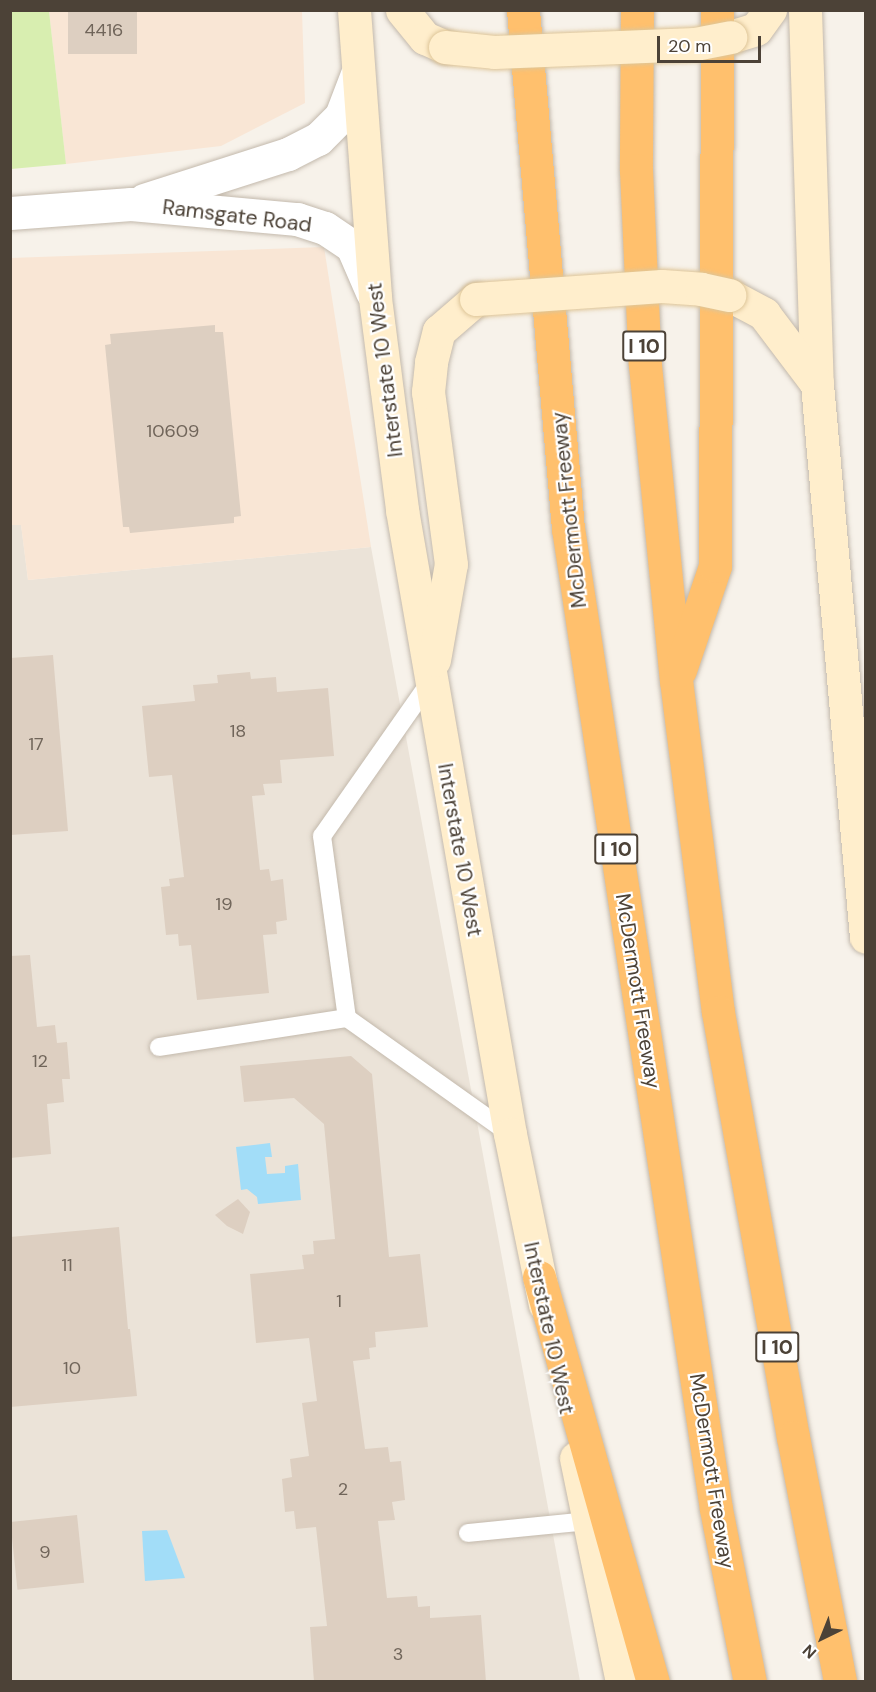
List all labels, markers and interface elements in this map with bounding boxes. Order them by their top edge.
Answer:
house number: 4416 [85,19,123,41]
scale bar [660,24,764,62]
text: 20 m [668,34,711,58]
street label: Ramsgate Road [161,194,313,238]
street label: Interstate 10 West [362,281,408,459]
road number: I 10 [622,329,666,363]
street label: McDermott Freeway [546,411,592,609]
house number: 10609 [147,420,199,442]
house number: 18 [230,720,246,742]
house number: 17 [28,733,44,755]
street label: Interstate 10 West [432,761,488,939]
road number: I 10 [594,832,638,866]
street label: McDermott Freeway [610,892,666,1090]
house number: 19 [216,893,232,915]
house number: 12 [32,1050,48,1072]
street label: Interstate 10 West [518,1240,580,1416]
house number: 11 [61,1254,73,1276]
house number: 1 [336,1290,342,1312]
road number: I 10 [754,1330,800,1364]
house number: 10 [63,1357,81,1379]
street label: McDermott Freeway [684,1372,740,1570]
house number: 2 [338,1478,348,1500]
house number: 9 [39,1541,51,1563]
north arrow [792,1608,852,1668]
text: N [798,1640,821,1663]
house number: 3 [393,1643,403,1665]

